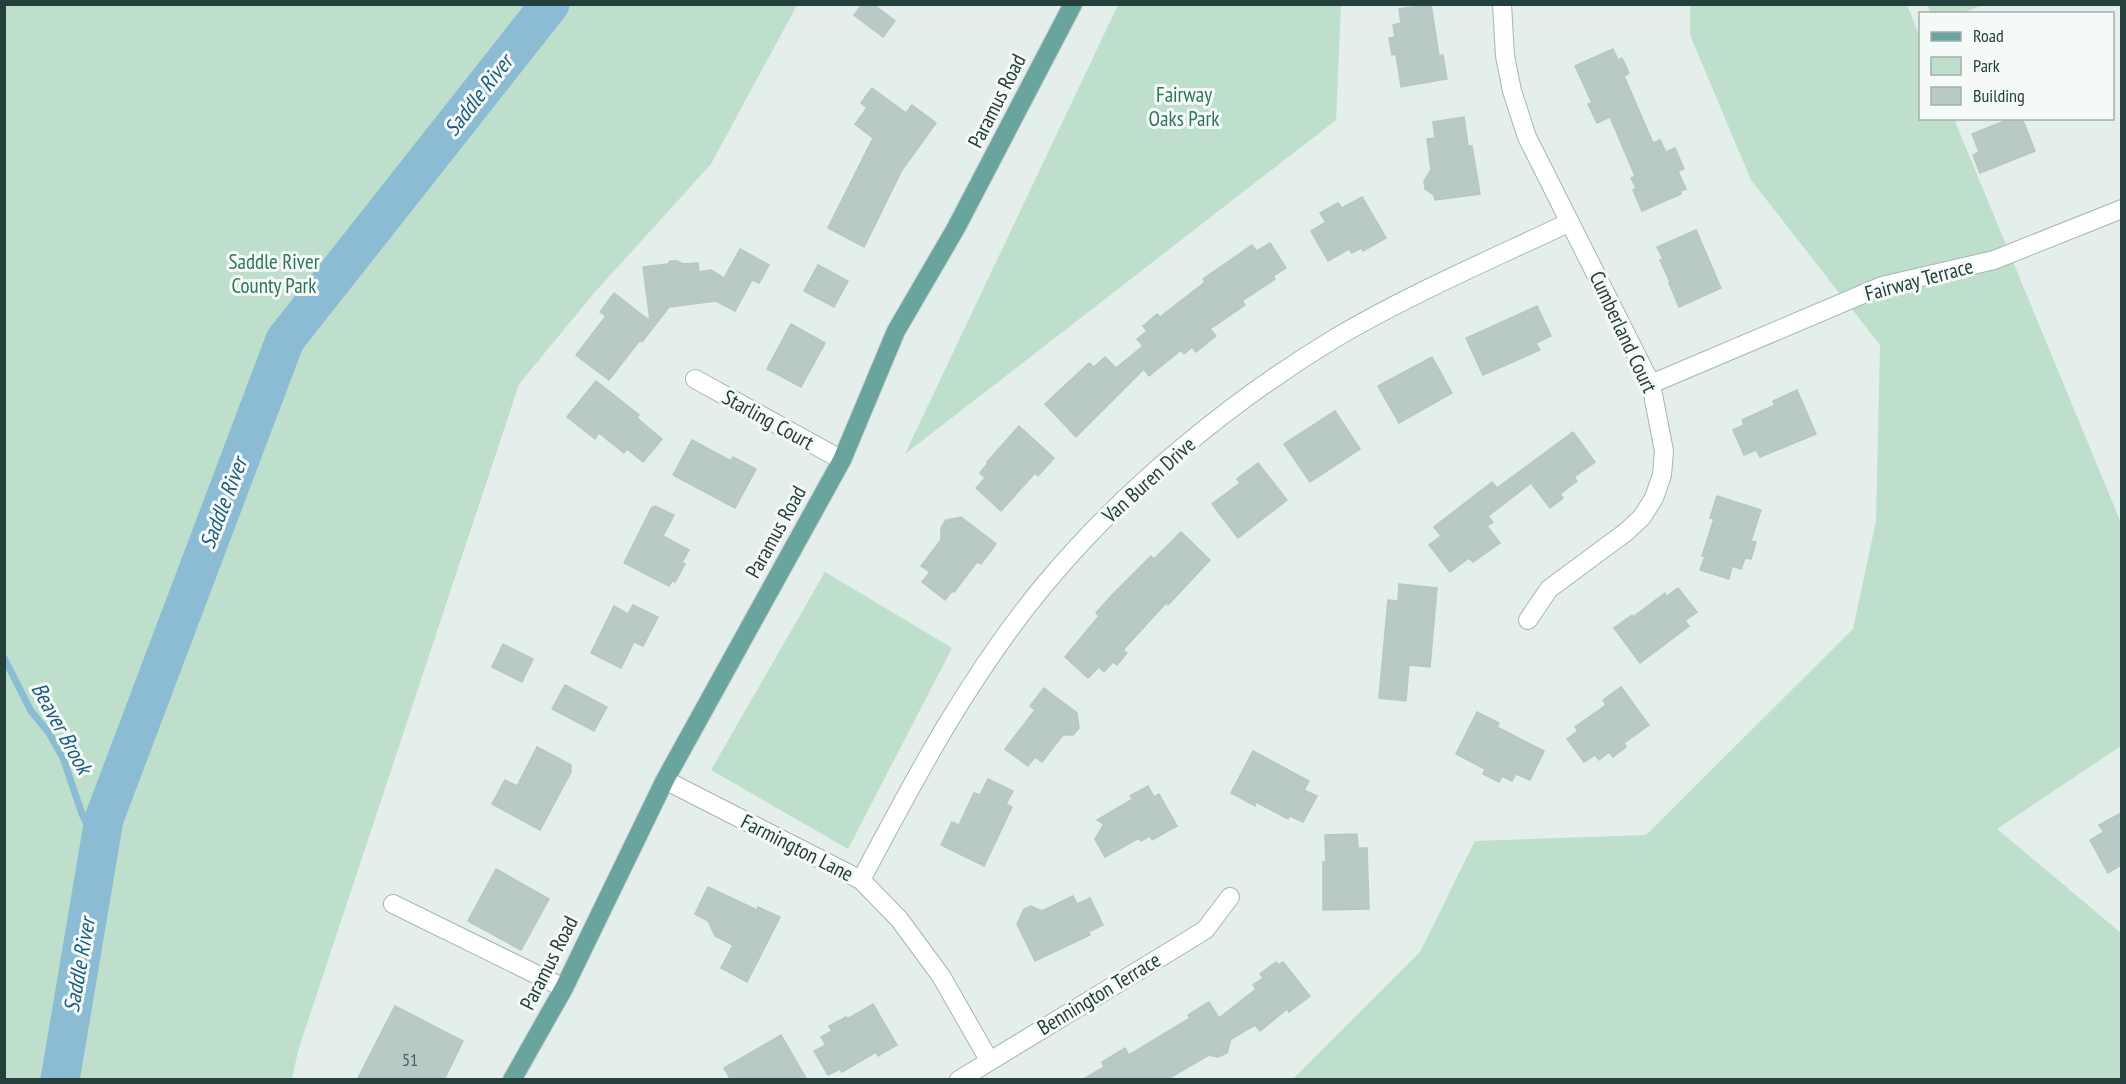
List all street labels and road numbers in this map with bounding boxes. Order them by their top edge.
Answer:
street label: Paramus Road [961,49,1032,152]
street label: Fairway Terrace [1862,252,1976,307]
street label: Cumberland Court [1584,267,1663,397]
street label: Starling Court [718,383,819,456]
street label: Van Buren Drive [1096,431,1201,529]
street label: Paramus Road [739,481,812,583]
street label: Farmington Lane [737,808,858,887]
street label: Paramus Road [513,911,584,1014]
street label: Bennington Terrace [1032,946,1165,1041]

